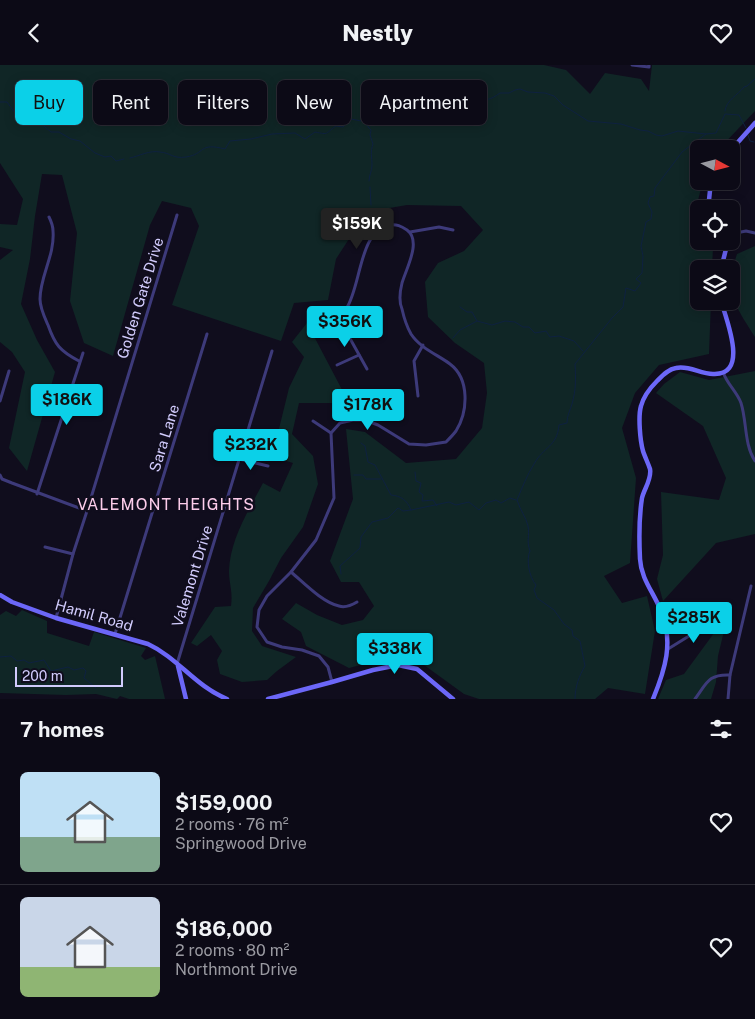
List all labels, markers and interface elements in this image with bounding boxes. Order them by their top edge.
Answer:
icon: back [20,19,48,47]
icon: heart [707,19,735,47]
text: Nestly [342,20,413,46]
chip: Buy [15,80,83,125]
chip: Rent [93,80,168,125]
chip: Filters [178,80,267,125]
chip: New [277,80,351,125]
chip: Apartment [361,80,487,125]
north arrow [690,140,740,190]
map controls [690,140,740,310]
button: locate [690,200,740,250]
pin: $159K [322,207,392,250]
text: $159K [332,214,382,233]
street label: Golden Gate Drive [113,235,167,361]
button: layers [690,260,740,310]
pin: $356K [310,305,380,348]
text: $356K [318,312,372,331]
pin: $186K [32,383,102,426]
pin: $178K [333,389,403,431]
text: $186K [42,390,92,409]
text: $178K [343,395,393,414]
street label: Sara Lane [146,402,182,474]
pin: $232K [216,429,286,471]
text: $232K [224,435,278,454]
district label: VALEMONT HEIGHTS [77,495,255,514]
street label: Valemont Drive [168,523,216,629]
street label: Hamil Road [53,596,135,634]
pin: $285K [659,601,729,644]
text: $285K [667,608,721,627]
pin: $338K [360,633,430,675]
text: $338K [368,639,422,658]
scale bar [15,664,122,687]
text: 200 m [22,668,63,684]
icon: filters [707,715,735,743]
text: 7 homes [20,717,104,742]
text: $159,000 [175,790,273,815]
icon: home [60,792,120,852]
icon: heart [707,808,735,836]
text: 2 rooms · 76 m² [175,815,289,834]
text: Springwood Drive [175,834,307,853]
text: $186,000 [175,916,272,941]
icon: home [60,917,120,977]
icon: heart [707,933,735,961]
text: 2 rooms · 80 m² [175,941,289,960]
text: Northmont Drive [175,960,298,979]

